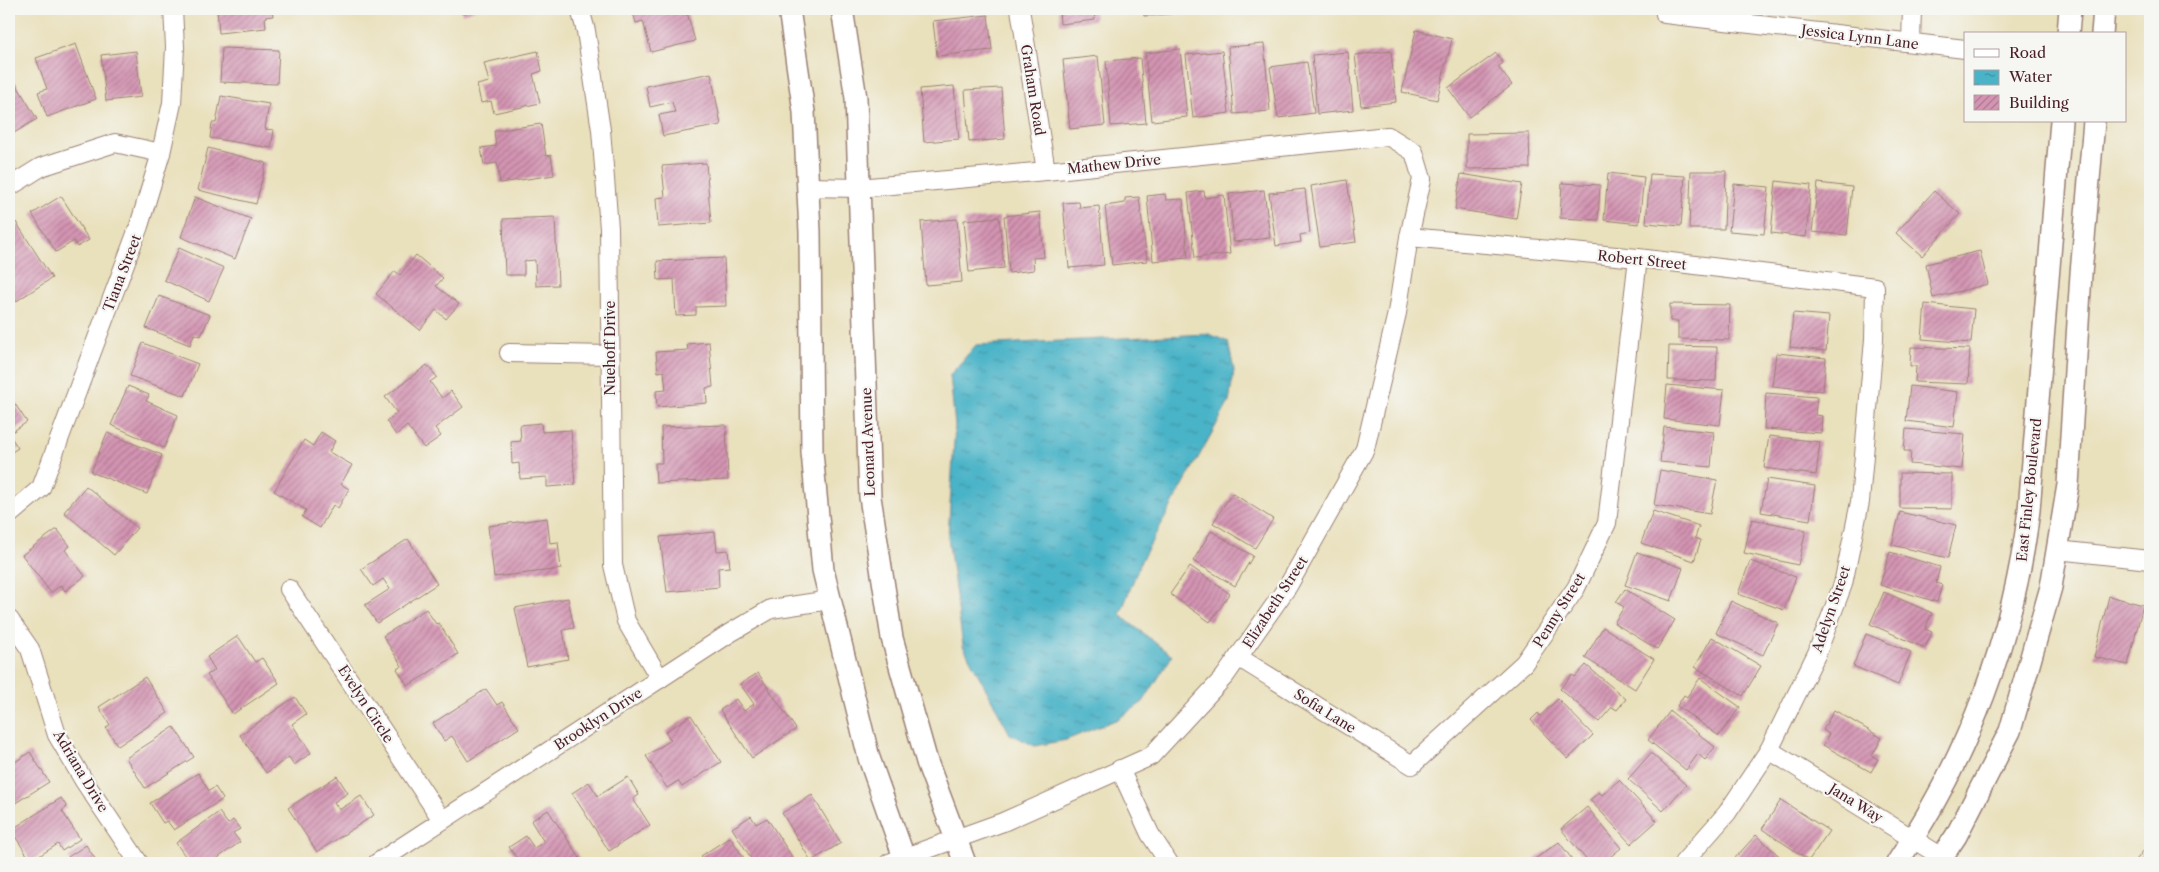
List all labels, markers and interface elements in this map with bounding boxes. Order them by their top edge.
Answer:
street label: Jessica Lynn Lane [1798,21,1920,53]
legend [1964,32,2126,122]
street label: Graham Road [1017,43,1049,137]
text: Road [2009,43,2046,62]
text: Water [2008,67,2053,86]
text: Building [2009,93,2069,112]
street label: Mathew Drive [1066,150,1162,178]
street label: Tiana Street [99,232,145,314]
street label: Robert Street [1597,246,1687,274]
street label: Nuehoff Drive [601,300,619,395]
street label: Leonard Avenue [857,387,879,497]
street label: East Finley Boulevard [2013,417,2046,563]
street label: Elizabeth Street [1239,553,1311,651]
street label: Adelyn Street [1807,563,1854,656]
street label: Penny Street [1529,569,1589,651]
street label: Evelyn Circle [334,662,398,746]
street label: Brooklyn Drive [551,684,646,754]
street label: Sofia Lane [1291,685,1360,737]
street label: Adriana Drive [49,726,113,815]
street label: Jana Way [1824,778,1886,827]

